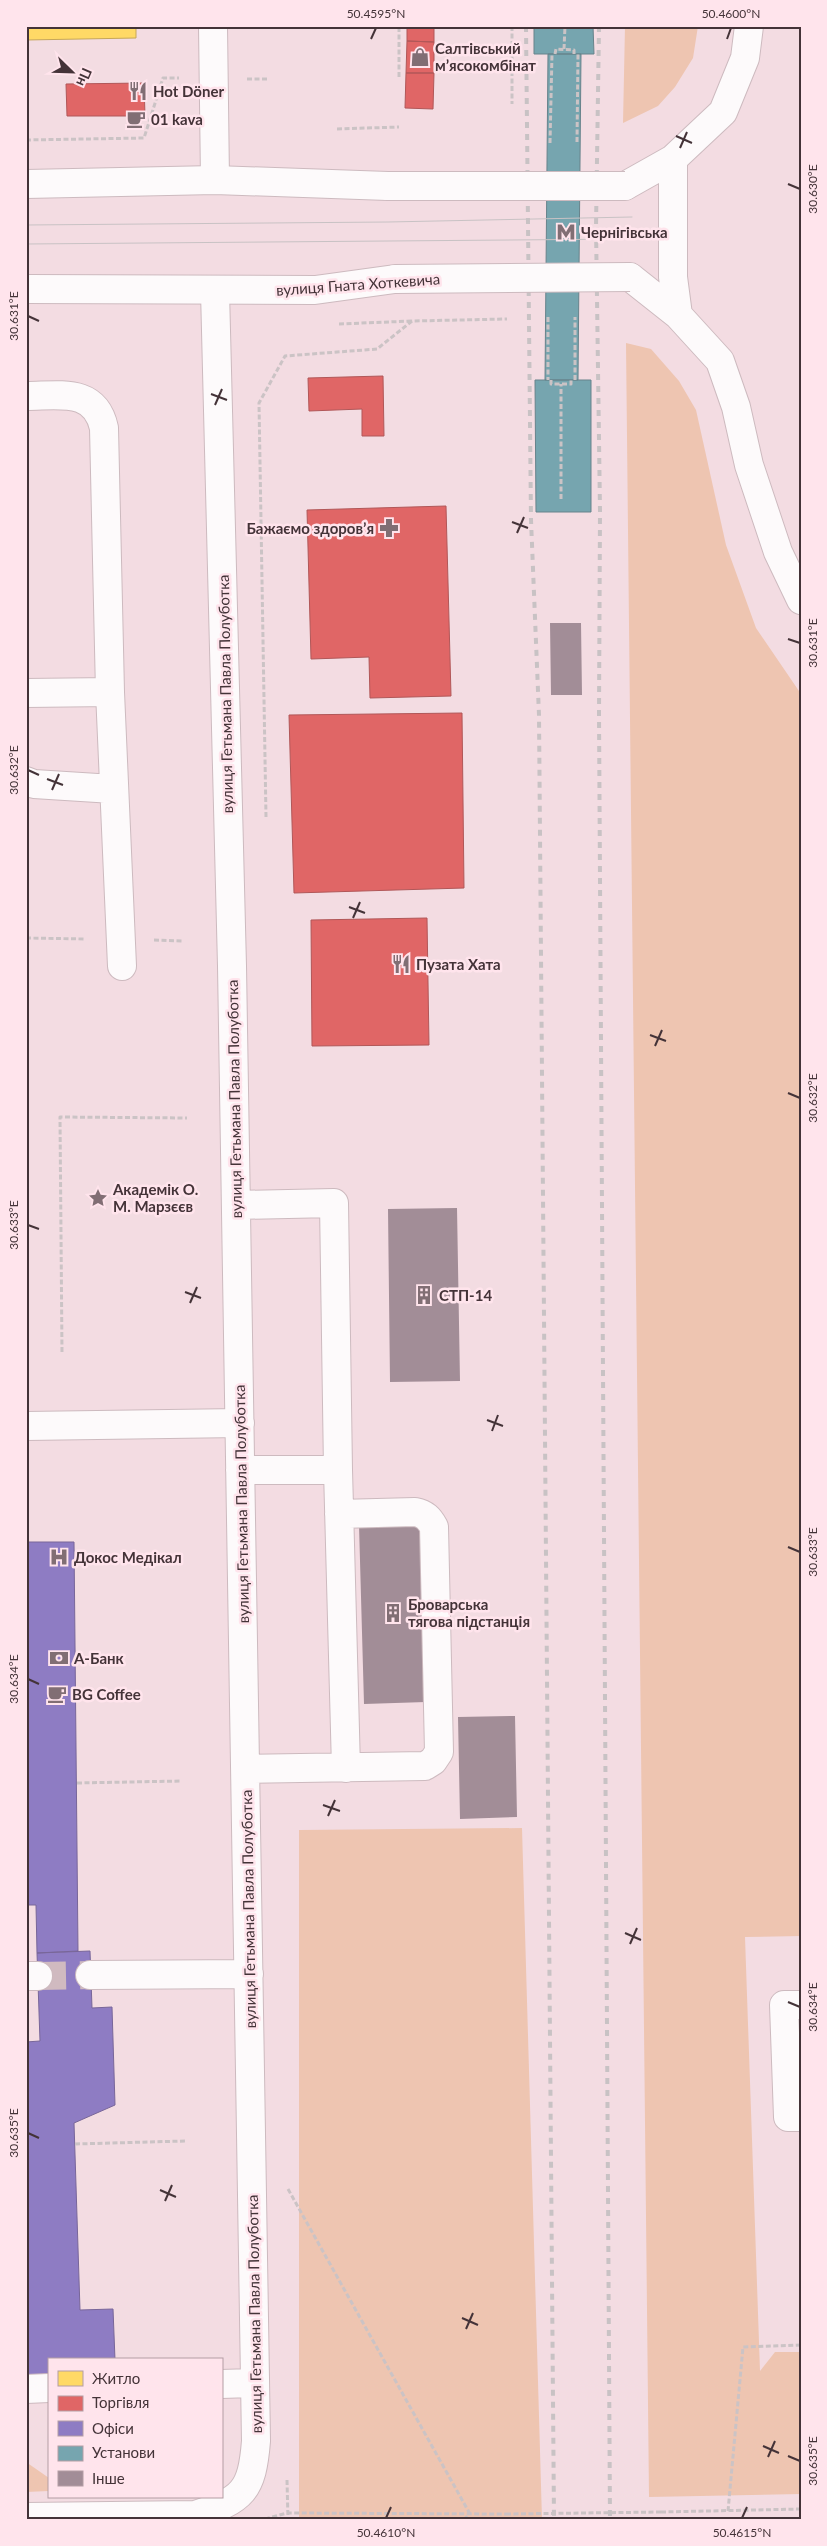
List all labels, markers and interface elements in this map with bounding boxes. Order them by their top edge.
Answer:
text: 50.4595°N [347,6,405,21]
text: 50.4600°N [702,6,760,21]
place label: Салтівський мʼясокомбінат [435,39,536,74]
shop icon: Салтівський мʼясокомбінат [409,46,431,68]
north arrow [48,48,98,98]
text: Пн [73,66,96,89]
restaurant icon: Hot Döner [127,80,149,102]
place label: Hot Döner [153,82,224,100]
cafe icon: 01 kava [125,108,147,130]
place label: 01 kava [151,110,203,128]
text: 30.630°E [805,164,820,214]
metro station icon: Чернігівська [555,221,577,243]
place label: Чернігівська [581,223,668,241]
street label: вулиця Гната Хоткевича [275,269,441,299]
text: 30.631°E [6,291,21,341]
pharmacy icon: Бажаємо здоровʼя [378,517,400,539]
place label: Бажаємо здоровʼя [246,519,374,537]
street label: вулиця Гетьмана Павла Полуботка [214,574,236,814]
text: 30.631°E [805,618,820,668]
text: 30.632°E [6,745,21,795]
restaurant icon: Пузата Хата [390,953,412,975]
place label: Пузата Хата [416,955,501,973]
street label: вулиця Гетьмана Павла Полуботка [223,979,245,1219]
text: 30.632°E [805,1073,820,1123]
place label: Академік О. М. Марзєєв [112,1180,198,1215]
place icon: Академік О. М. Марзєєв [87,1187,109,1209]
text: 30.633°E [6,1200,21,1250]
building icon: СТП-14 [413,1284,435,1306]
place label: СТП-14 [439,1286,492,1304]
street label: вулиця Гетьмана Павла Полуботка [230,1384,252,1624]
text: 30.633°E [805,1527,820,1577]
hospital icon: Докос Медікал [48,1546,70,1568]
place label: Докос Медікал [74,1548,182,1566]
place label: Броварська тягова підстанція [408,1595,530,1630]
building icon: Броварська тягова підстанція [382,1602,404,1624]
bank icon: А-Банк [48,1647,70,1669]
place label: А-Банк [73,1649,125,1667]
text: 30.634°E [6,1654,21,1704]
cafe icon: BG Coffee [46,1683,68,1705]
place label: BG Coffee [72,1685,141,1703]
street label: вулиця Гетьмана Павла Полуботка [237,1789,259,2029]
text: 30.634°E [805,1982,820,2032]
text: 30.635°E [6,2108,21,2158]
street label: вулиця Гетьмана Павла Полуботка [243,2194,265,2434]
legend [48,2358,222,2498]
text: Житло [92,2369,140,2387]
text: Торгівля [92,2393,149,2411]
text: Офіси [92,2419,134,2437]
text: 30.635°E [805,2436,820,2486]
text: Установи [92,2443,155,2461]
text: Інше [92,2469,125,2487]
text: 50.4610°N [357,2525,415,2540]
text: 50.4615°N [713,2525,771,2540]

